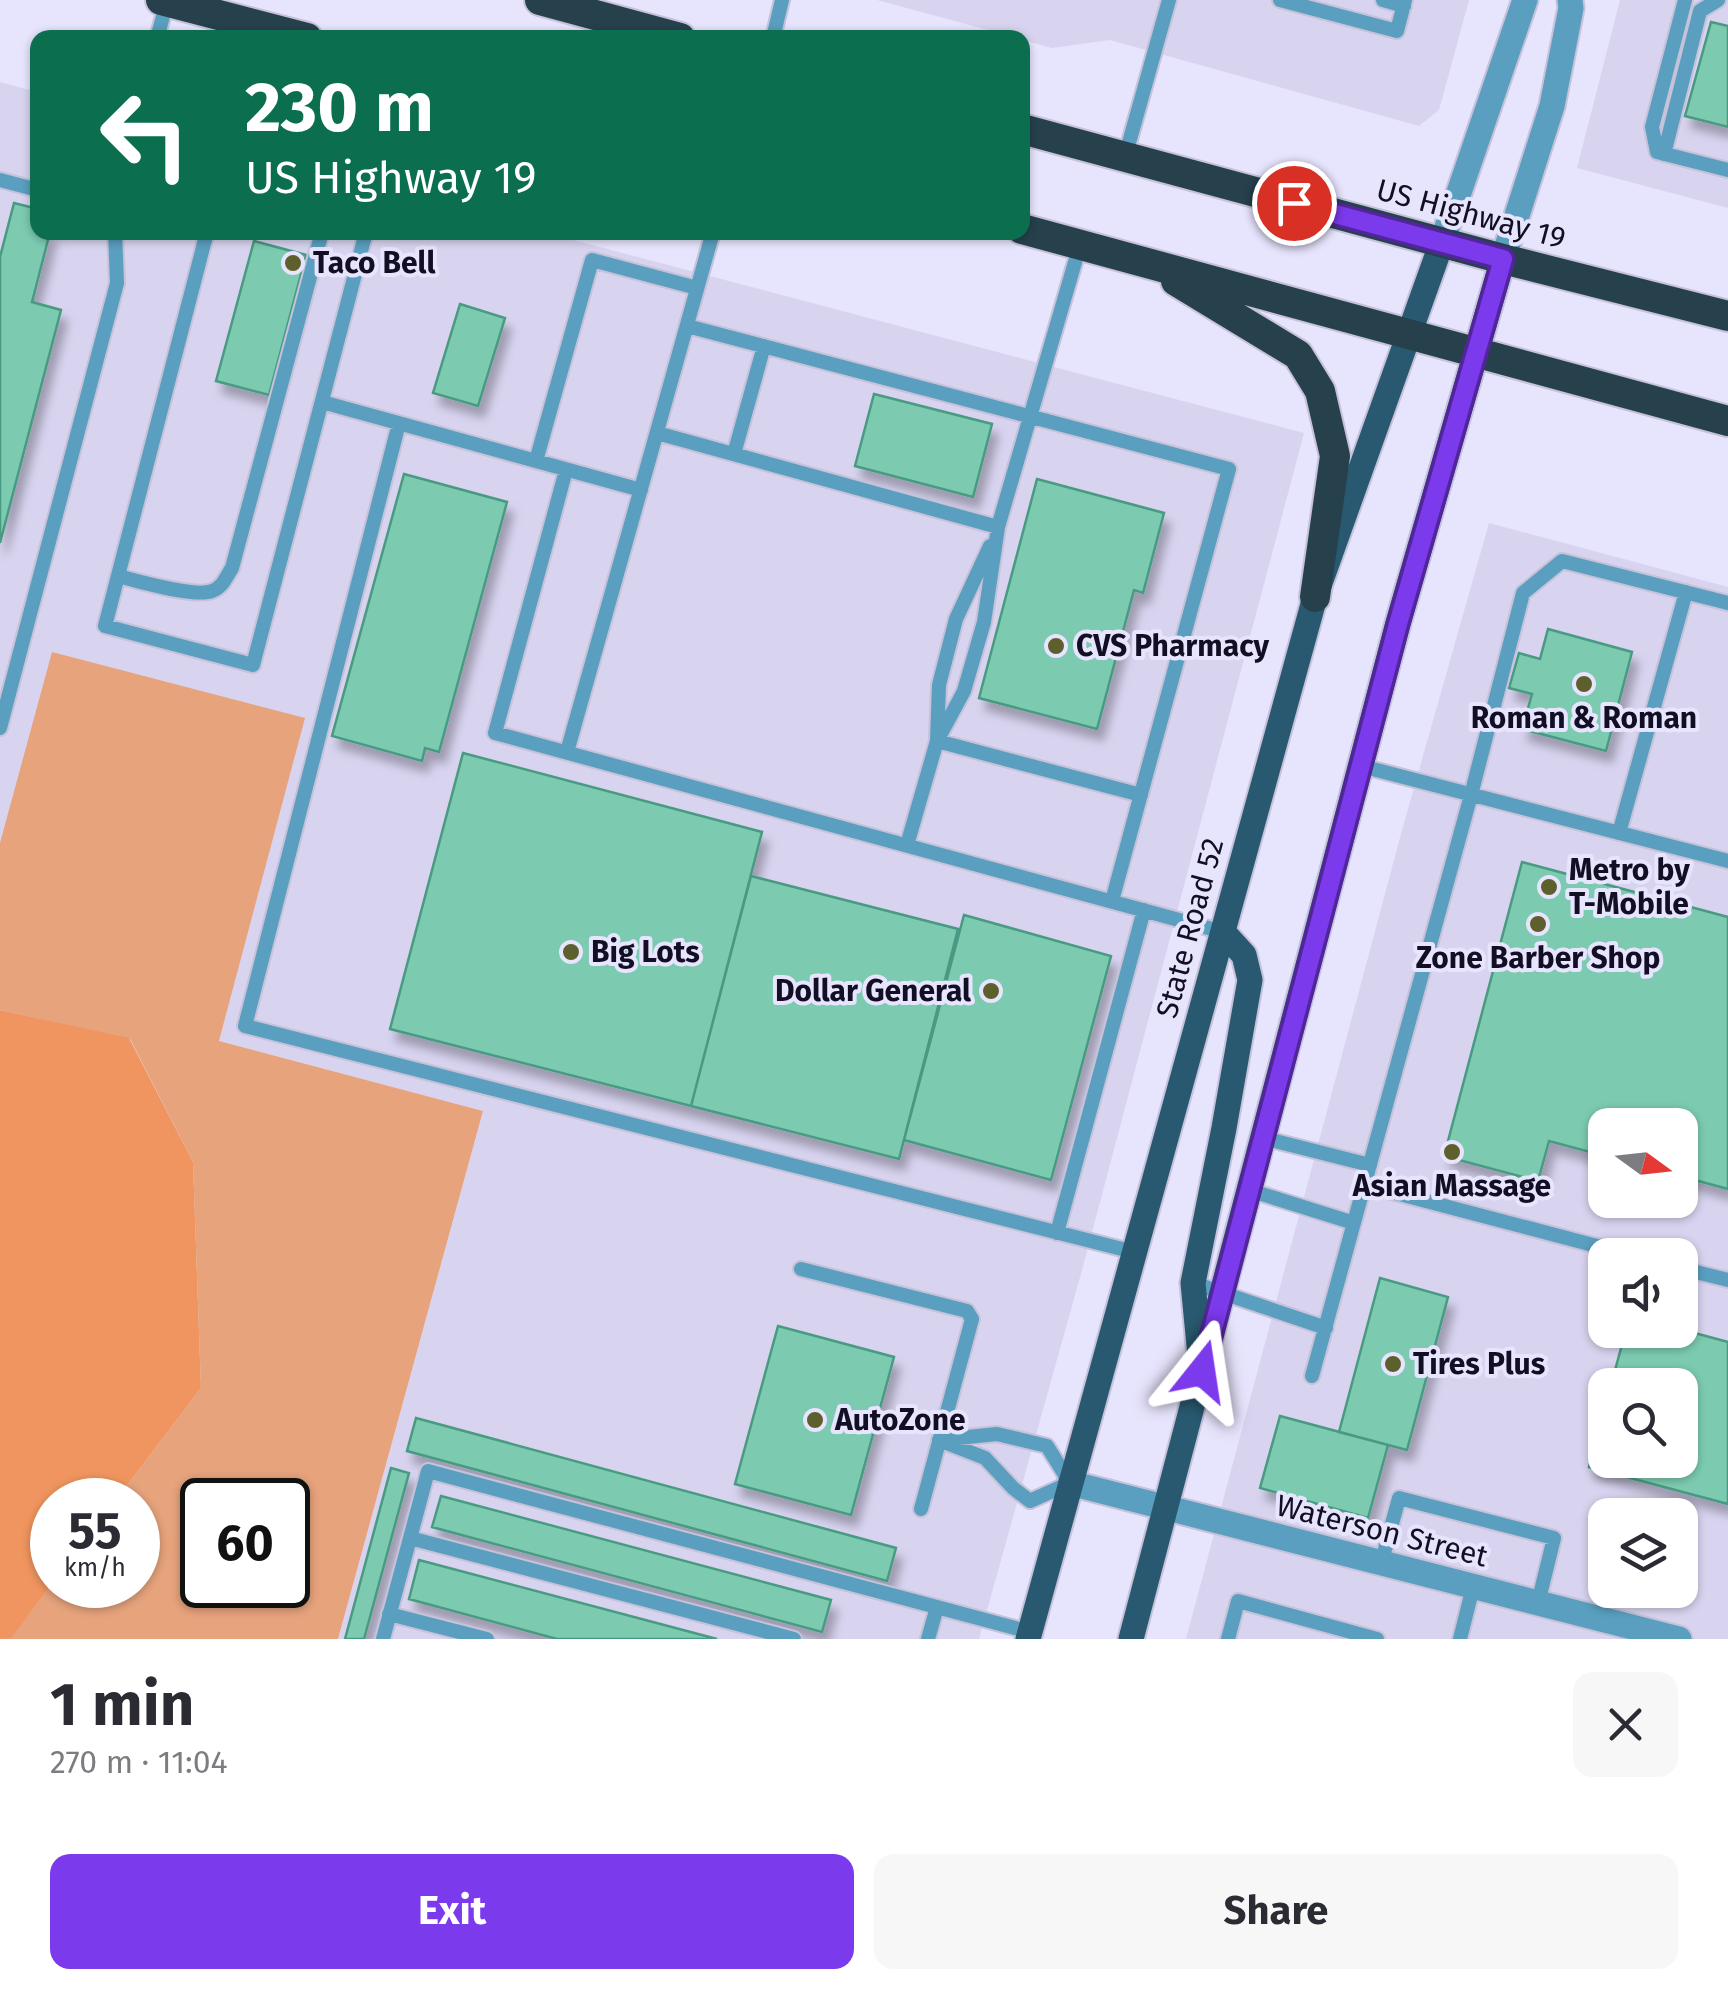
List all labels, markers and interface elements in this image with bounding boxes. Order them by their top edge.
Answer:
text: 230 m [245,66,434,150]
icon: left [80,70,210,200]
text: US Highway 19 [245,151,537,205]
pin [1252,161,1337,246]
street label: US Highway 19 [1372,171,1570,257]
icon: arrive [1267,176,1322,231]
place label: Taco Bell [313,245,436,281]
marker: Taco Bell [282,252,304,274]
place label: CVS Pharmacy [1076,628,1270,664]
marker: CVS Pharmacy [1045,635,1067,657]
marker: Roman & Roman [1573,673,1595,695]
place label: Roman & Roman [1471,700,1697,736]
street label: State Road 52 [1149,834,1231,1022]
place label: Metro by T-Mobile [1569,852,1690,922]
marker: Metro by T-Mobile [1538,876,1560,898]
marker: Zone Barber Shop [1527,913,1549,935]
place label: Big Lots [591,934,700,970]
place label: Zone Barber Shop [1416,940,1660,976]
marker: Big Lots [560,941,582,963]
place label: Dollar General [775,973,971,1009]
marker: Dollar General [980,980,1002,1002]
north arrow [1588,1108,1698,1218]
map controls [1588,1108,1698,1608]
marker: Asian Massage [1441,1141,1463,1163]
place label: Asian Massage [1352,1168,1551,1204]
button: sound [1588,1238,1698,1348]
position arrow [1150,1319,1254,1423]
place label: Tires Plus [1413,1346,1545,1382]
marker: Tires Plus [1382,1353,1404,1375]
button: search [1588,1368,1698,1478]
place label: AutoZone [834,1402,966,1438]
marker: AutoZone [804,1409,826,1431]
speed limit sign: 60 [180,1478,310,1608]
street label: Waterson Street [1273,1487,1492,1575]
button: layers [1588,1498,1698,1608]
text: 55 [68,1501,122,1561]
text: km/h [64,1553,126,1583]
text: 1 min [50,1669,194,1741]
button: close [1573,1672,1678,1777]
text: 270 m · 11:04 [50,1743,228,1781]
button: Exit [50,1854,854,1969]
button: Share [874,1854,1678,1969]

